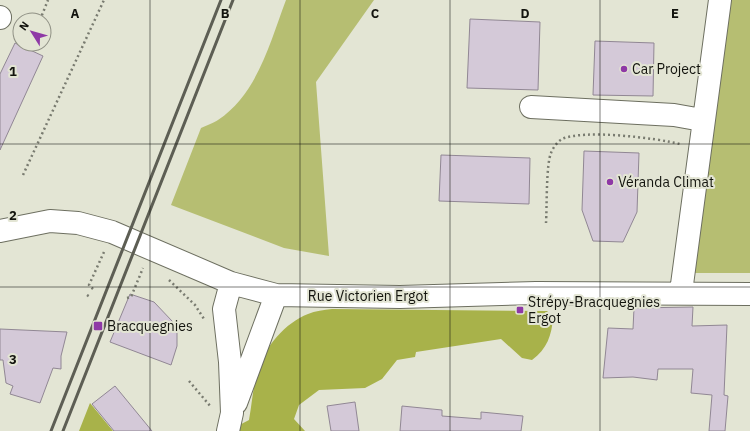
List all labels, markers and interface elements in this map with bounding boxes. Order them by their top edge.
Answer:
text: A [71,5,80,22]
text: B [221,5,230,22]
text: C [371,5,380,22]
text: D [520,5,530,22]
text: E [671,5,679,22]
north arrow [12,12,52,52]
text: N [16,19,32,33]
place label: Car Project [632,60,701,78]
text: 1 [9,63,17,80]
marker: Car Project [619,64,629,74]
place label: Véranda Climat [618,173,714,191]
marker: Véranda Climat [605,177,615,187]
text: 2 [9,207,17,224]
street label: Rue Victorien Ergot [308,287,428,305]
place label: Strépy-Bracquegnies Ergot [528,293,660,327]
marker: Strépy-Bracquegnies Ergot [515,305,525,315]
place label: Bracquegnies [107,317,193,335]
marker: Bracquegnies [92,320,104,332]
text: 3 [9,351,17,368]

